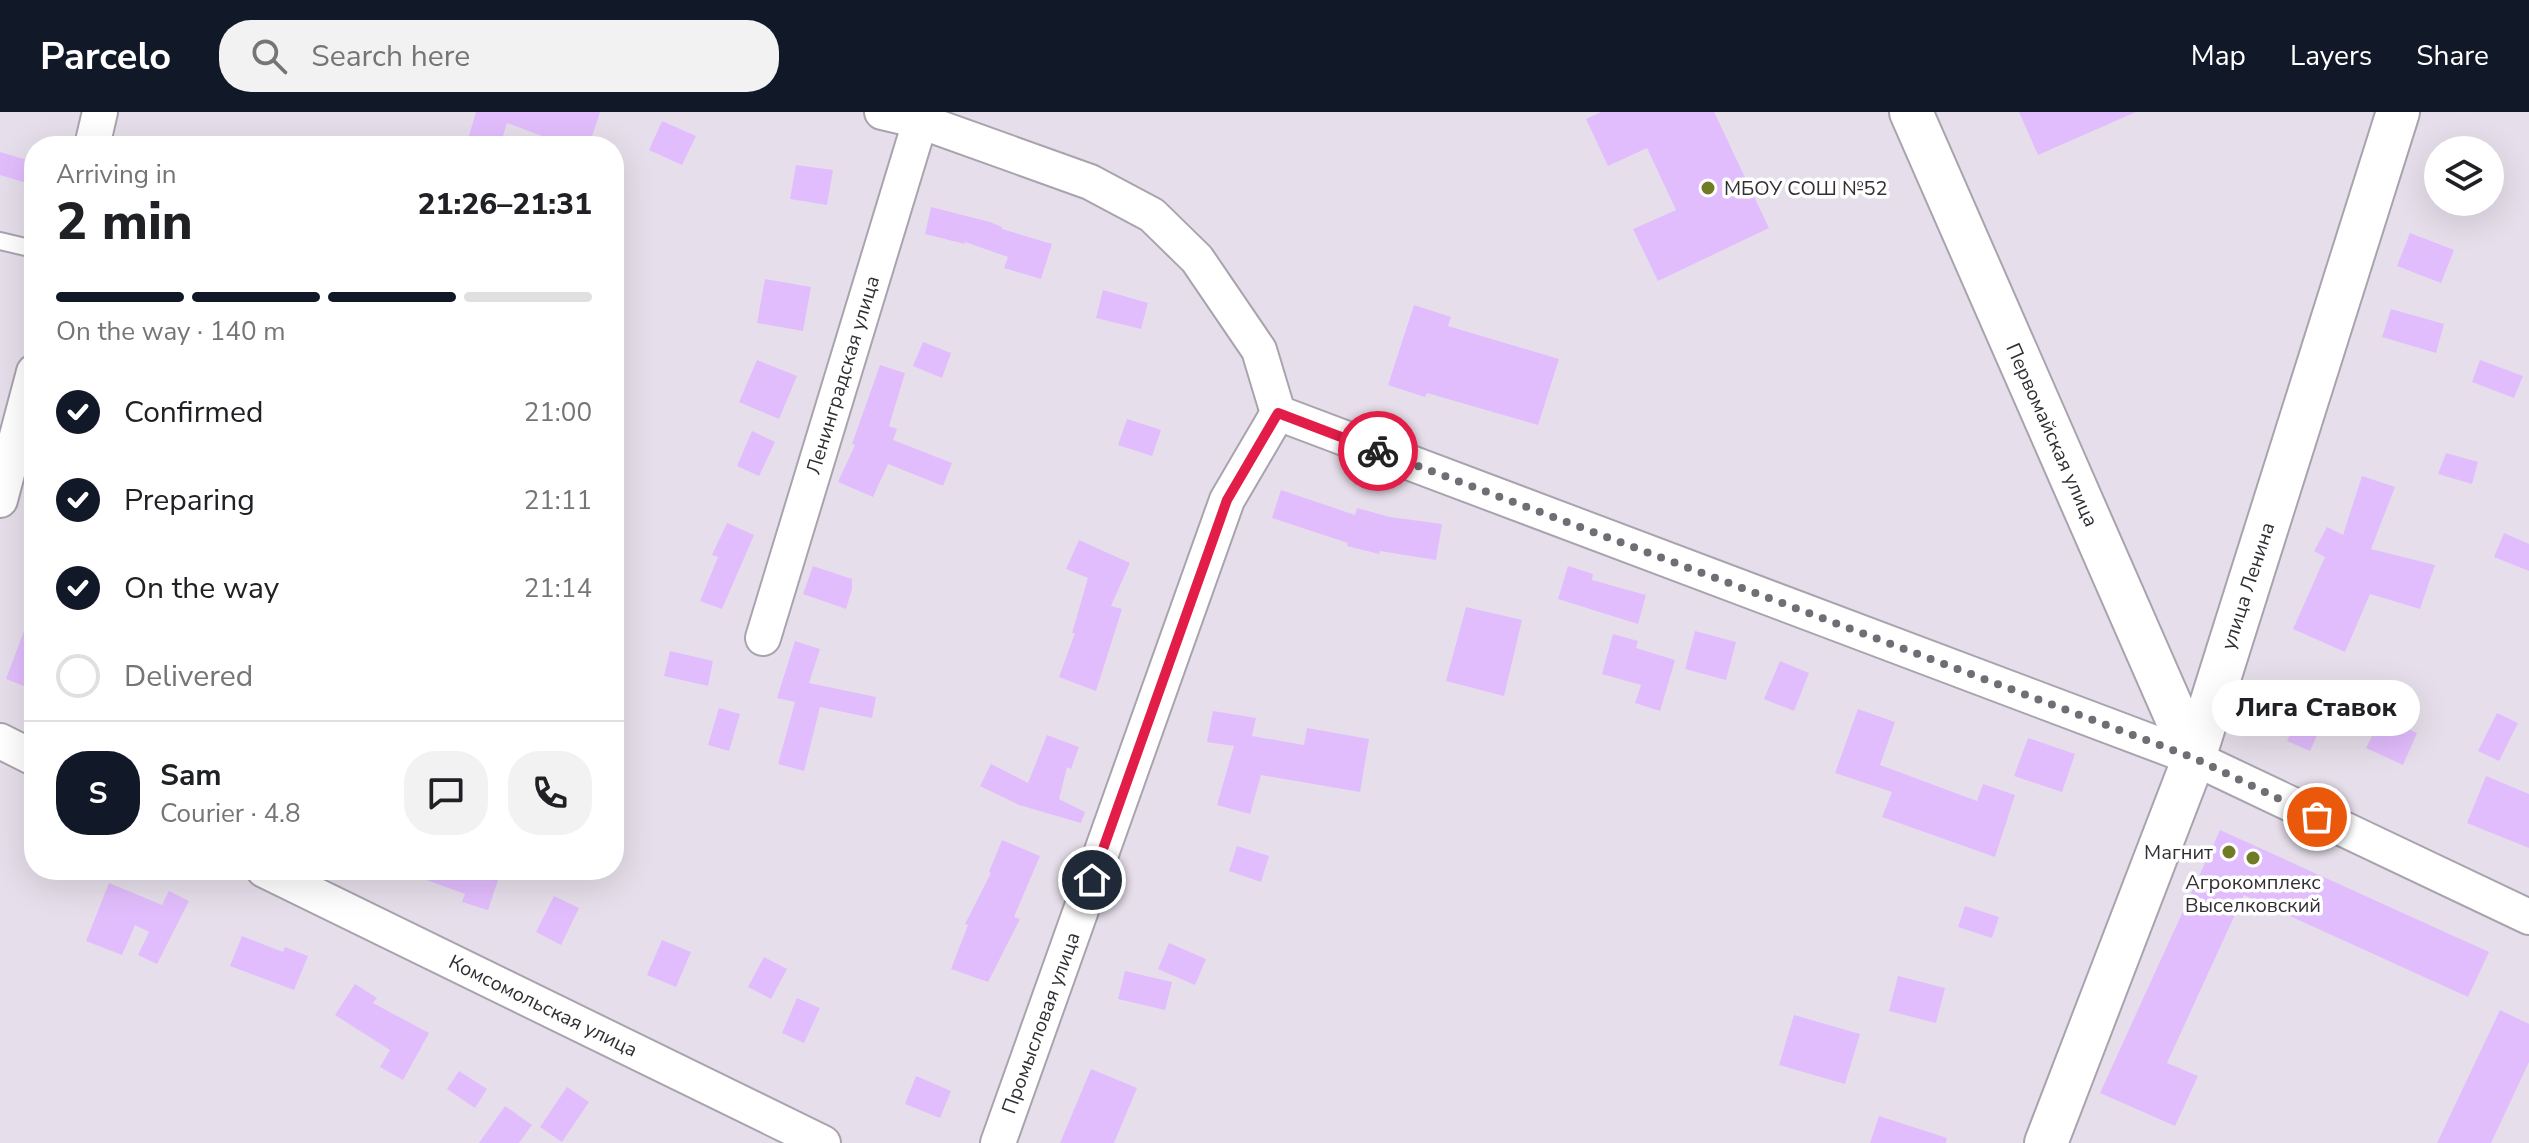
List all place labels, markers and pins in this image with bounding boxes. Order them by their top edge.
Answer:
place label: МБОУ СОШ №52 [1724,175,1888,202]
marker: МБОУ СОШ №52 [1699,179,1717,197]
callout: Лига Ставок [2213,681,2421,737]
pin [2283,783,2351,851]
place label: Магнит [2144,839,2213,866]
marker: Магнит [2220,843,2238,861]
pin [1058,846,1126,914]
marker: Агрокомплекс Выселковский [2244,849,2262,867]
place label: Агрокомплекс Выселковский [2185,869,2321,919]

